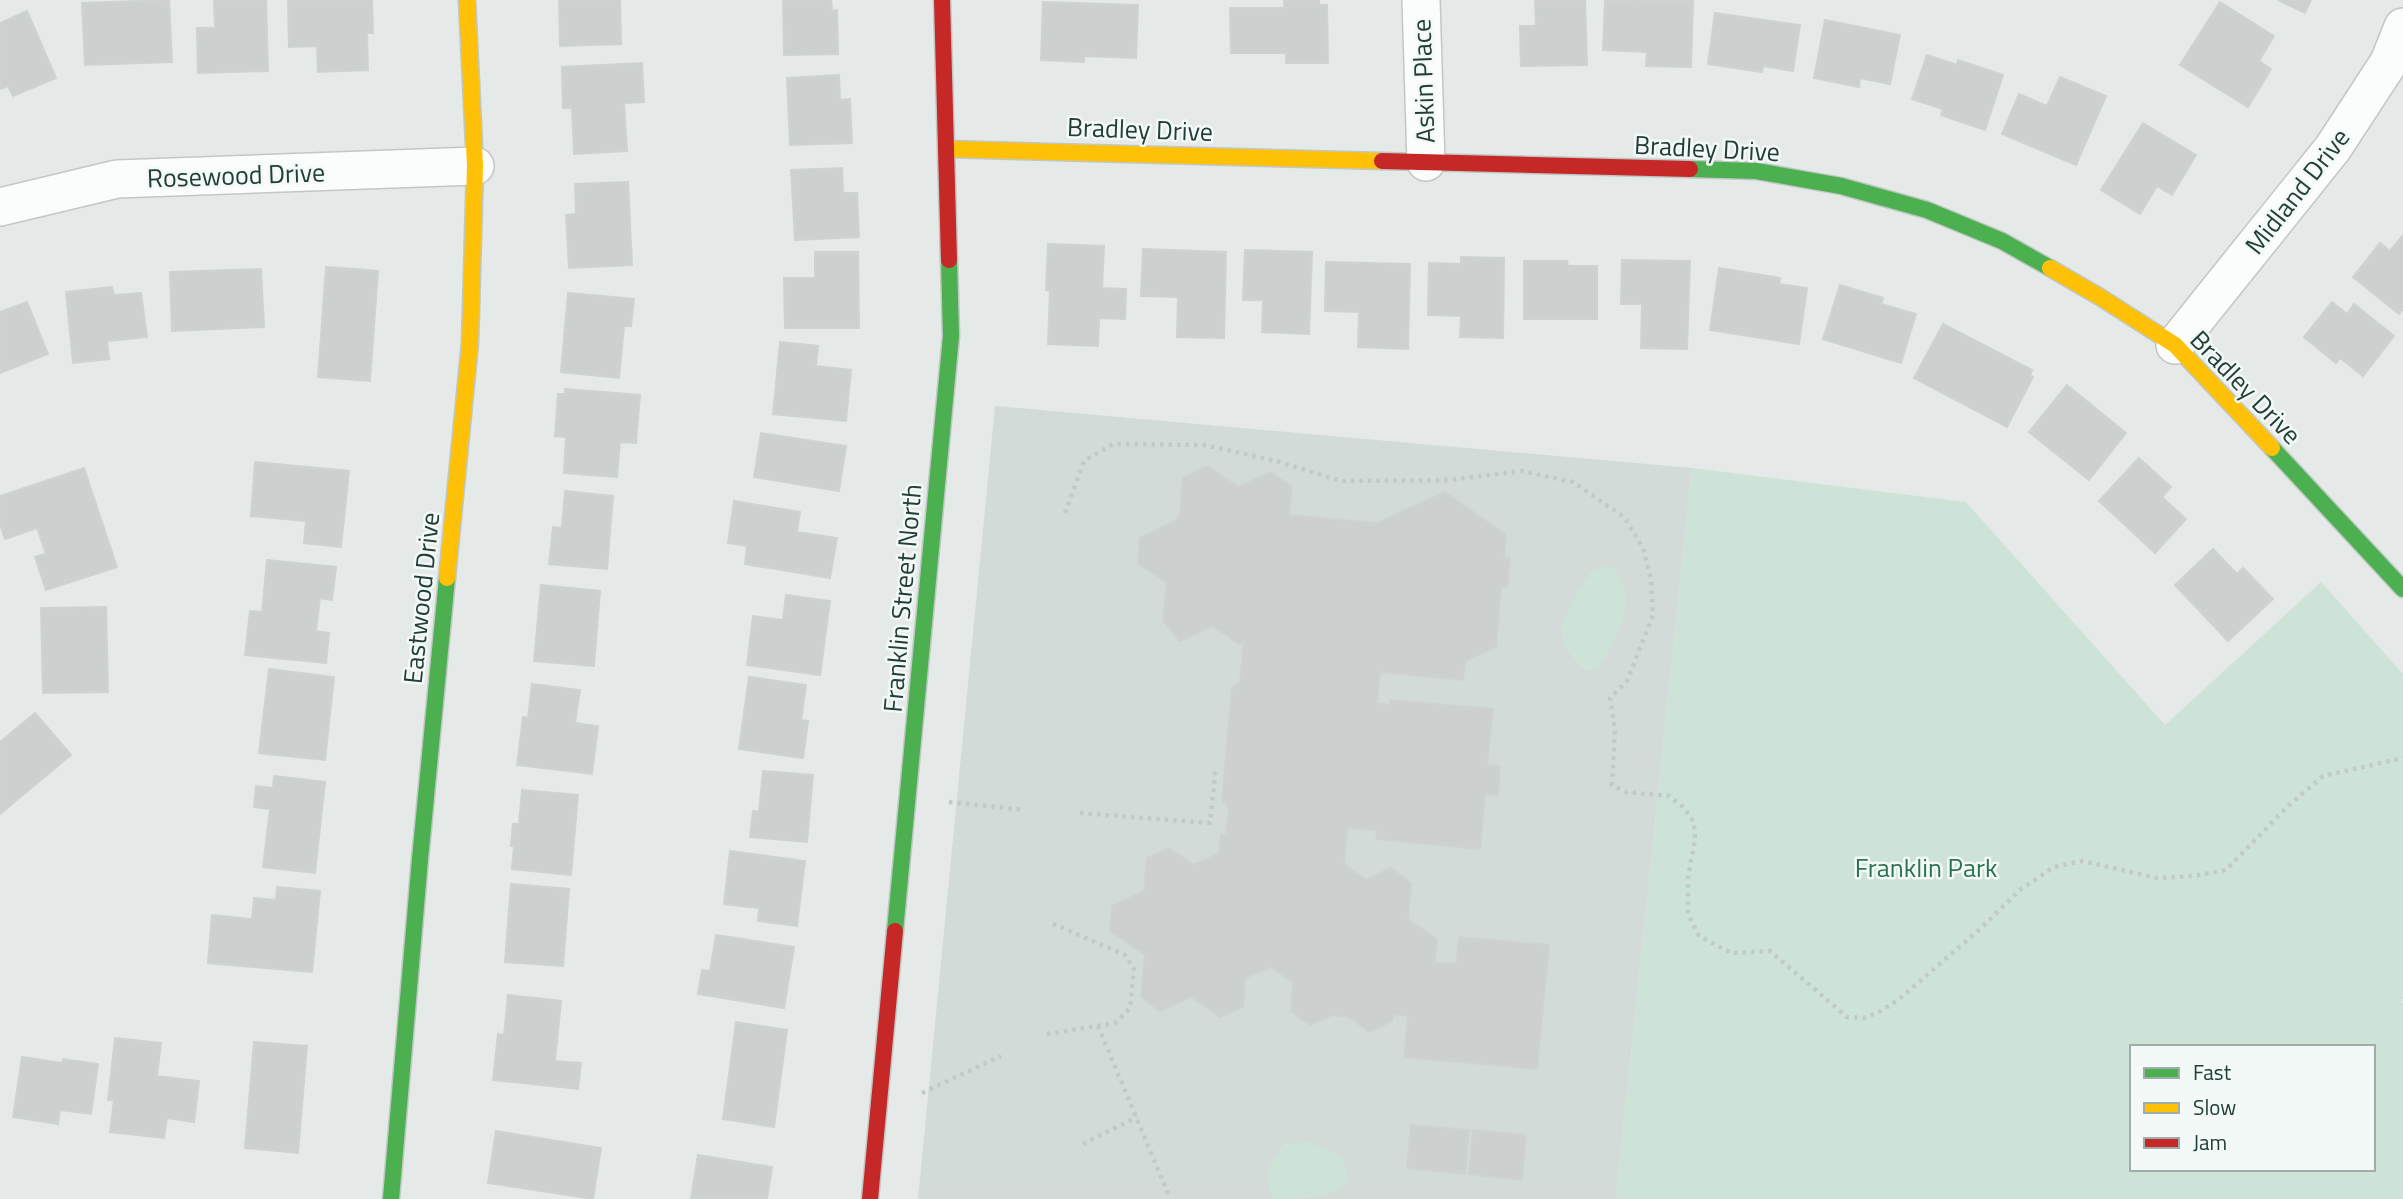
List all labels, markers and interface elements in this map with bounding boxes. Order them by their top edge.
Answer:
street label: Askin Place [1401,18,1445,144]
street label: Bradley Drive [1066,107,1214,151]
street label: Midland Drive [2235,120,2359,262]
street label: Bradley Drive [1633,125,1781,171]
street label: Rosewood Drive [146,152,326,198]
street label: Bradley Drive [2181,321,2311,453]
street label: Franklin Street North [873,482,931,714]
street label: Eastwood Drive [393,510,449,686]
park label: Franklin Park [1855,848,1997,887]
legend [2130,1045,2375,1171]
text: Fast [2193,1056,2232,1088]
text: Slow [2193,1091,2236,1123]
text: Jam [2193,1126,2227,1158]

